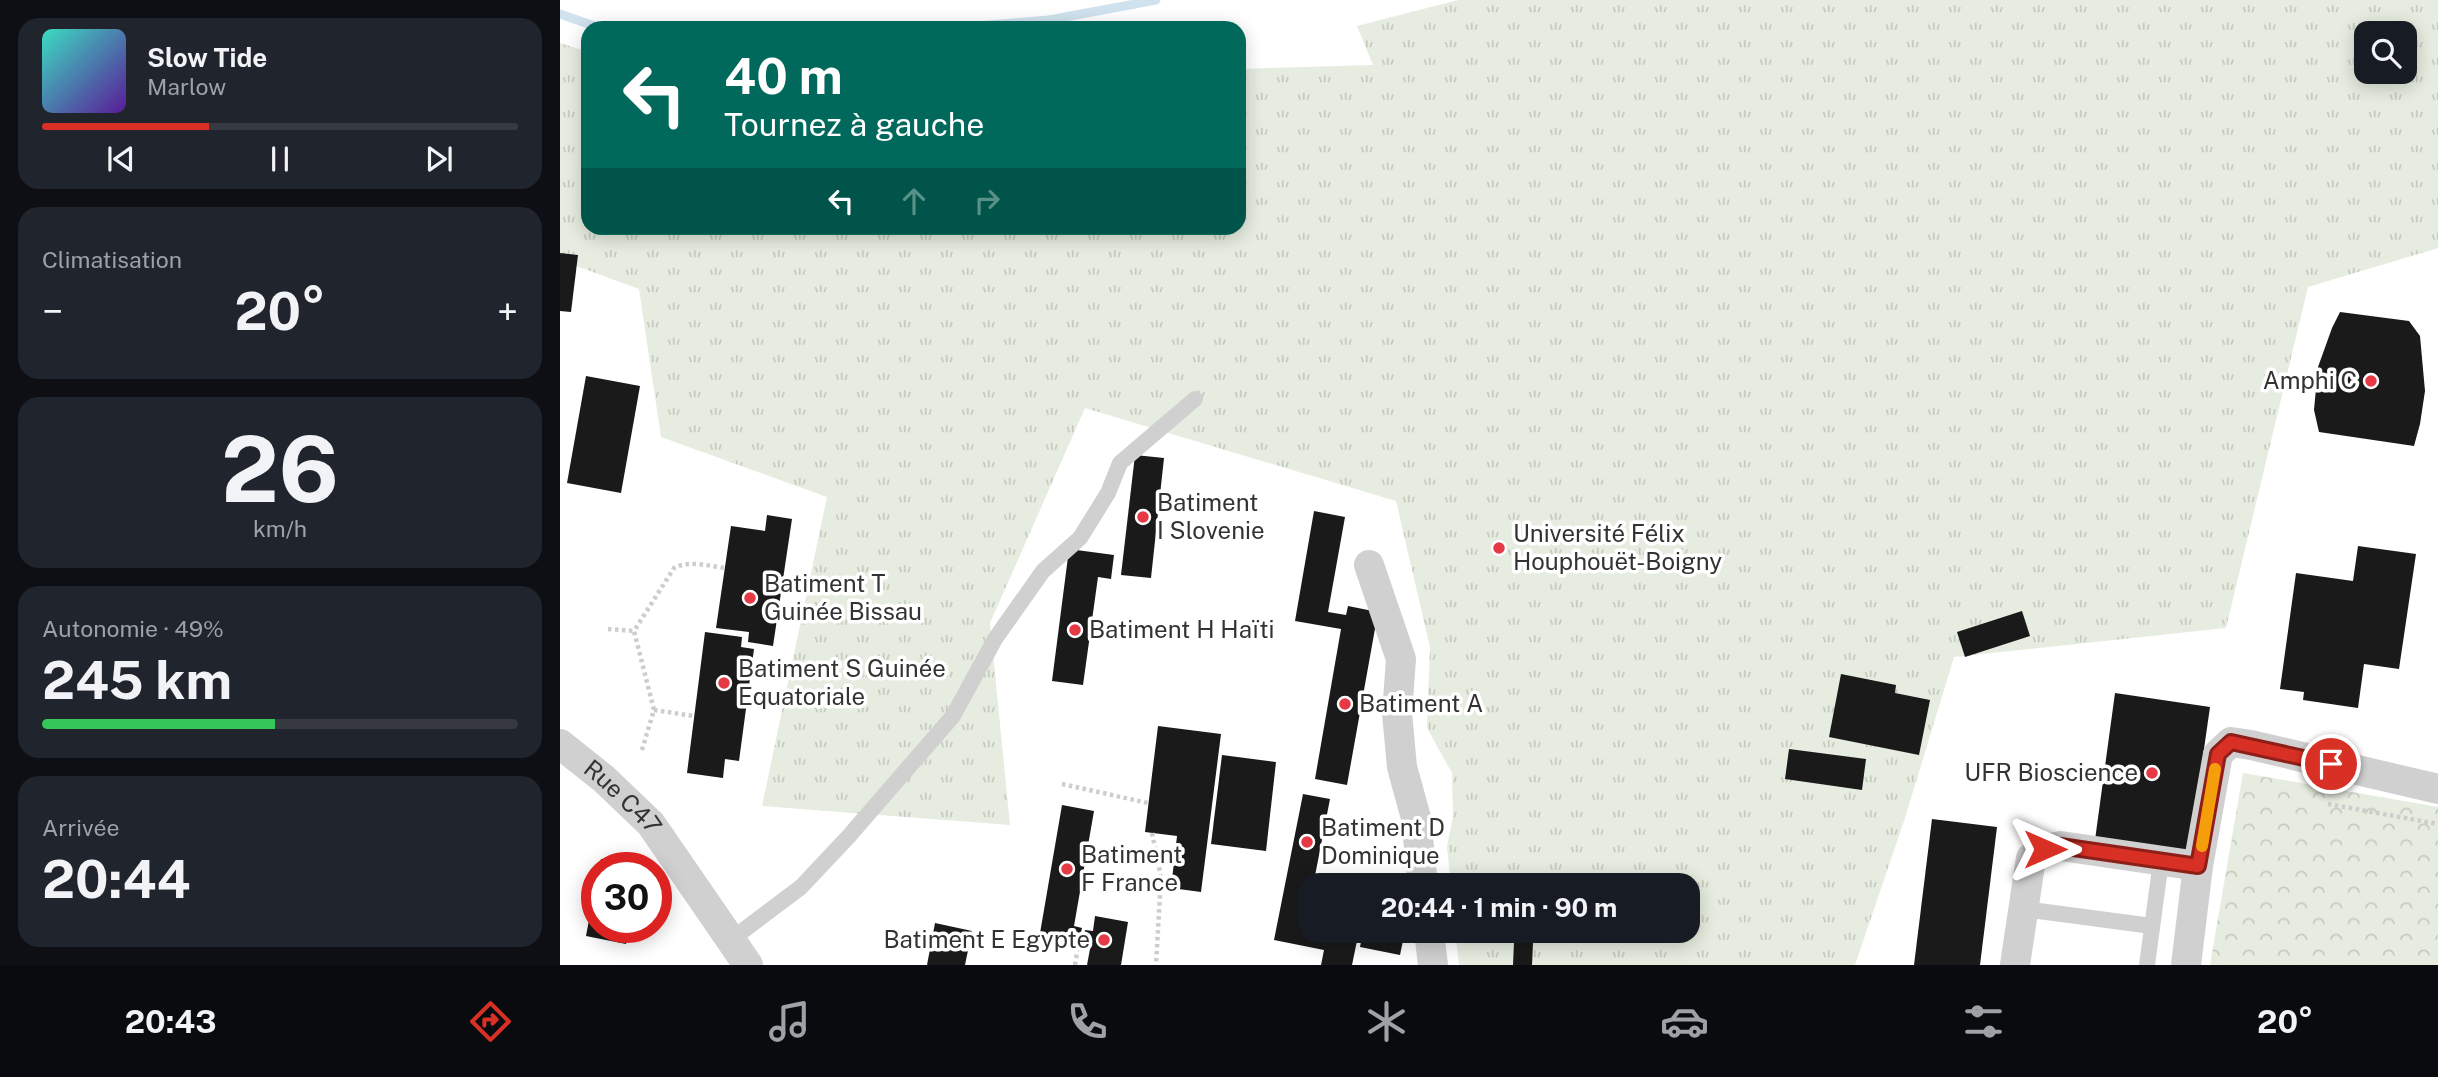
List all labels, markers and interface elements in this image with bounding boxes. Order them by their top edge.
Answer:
map controls [2354,21,2417,84]
button: search [2354,21,2417,84]
text: Slow Tide [147,42,267,73]
text: 40 m [724,47,843,105]
icon: left [609,49,700,140]
text: Marlow [147,73,226,100]
text: Tournez à gauche [724,106,984,143]
icon: previous [102,140,140,178]
icon: pause [261,140,299,178]
icon: next [420,140,458,178]
icon: left [822,182,860,220]
icon: ahead [895,182,933,220]
icon: right [968,182,1006,220]
text: Climatisation [42,246,182,273]
text: 20° [234,281,326,342]
text: − [42,289,63,334]
text: + [497,289,518,334]
place label: Amphi C [2263,366,2357,394]
marker: Amphi C [2363,373,2379,389]
text: 26 [221,416,339,522]
place label: Batiment I Slovenie [1157,488,1265,544]
marker: Batiment I Slovenie [1135,509,1151,525]
text: km/h [253,515,307,542]
place label: Université Félix Houphouët-Boigny [1513,519,1722,575]
marker: Université Félix Houphouët-Boigny [1491,540,1507,556]
place label: Batiment T Guinée Bissau [764,569,922,625]
marker: Batiment T Guinée Bissau [742,590,758,606]
text: Autonomie · 49% [42,615,224,642]
place label: Batiment H Haïti [1089,615,1274,643]
marker: Batiment H Haïti [1067,622,1083,638]
text: 245 km [42,650,232,711]
place label: Batiment S Guinée Equatoriale [738,654,946,710]
marker: Batiment S Guinée Equatoriale [716,675,732,691]
place label: Batiment A [1359,689,1483,717]
marker: Batiment A [1337,696,1353,712]
pin [2301,734,2361,794]
icon: arrive [2312,745,2350,783]
street label: Rue C47 [579,754,668,838]
place label: UFR Bioscience [1964,758,2138,786]
marker: UFR Bioscience [2144,765,2160,781]
position arrow [2008,812,2082,886]
place label: Batiment D Dominique [1321,813,1445,869]
text: Arrivée [42,814,119,841]
marker: Batiment D Dominique [1299,834,1315,850]
place label: Batiment F France [1081,840,1182,896]
text: 20:44 [42,849,191,910]
speed limit sign: 30 [581,852,672,943]
marker: Batiment F France [1059,861,1075,877]
text: 20:44 · 1 min · 90 m [1381,892,1617,923]
place label: Batiment E Egypte [883,925,1090,953]
marker: Batiment E Egypte [1096,932,1112,948]
icon: directions [466,997,515,1046]
icon: music [765,997,814,1046]
icon: phone [1063,997,1112,1046]
icon: climate [1362,997,1411,1046]
icon: car [1660,997,1709,1046]
icon: filters [1959,997,2008,1046]
text: 20:43 [125,1003,217,1040]
text: 20° [2257,1003,2313,1040]

